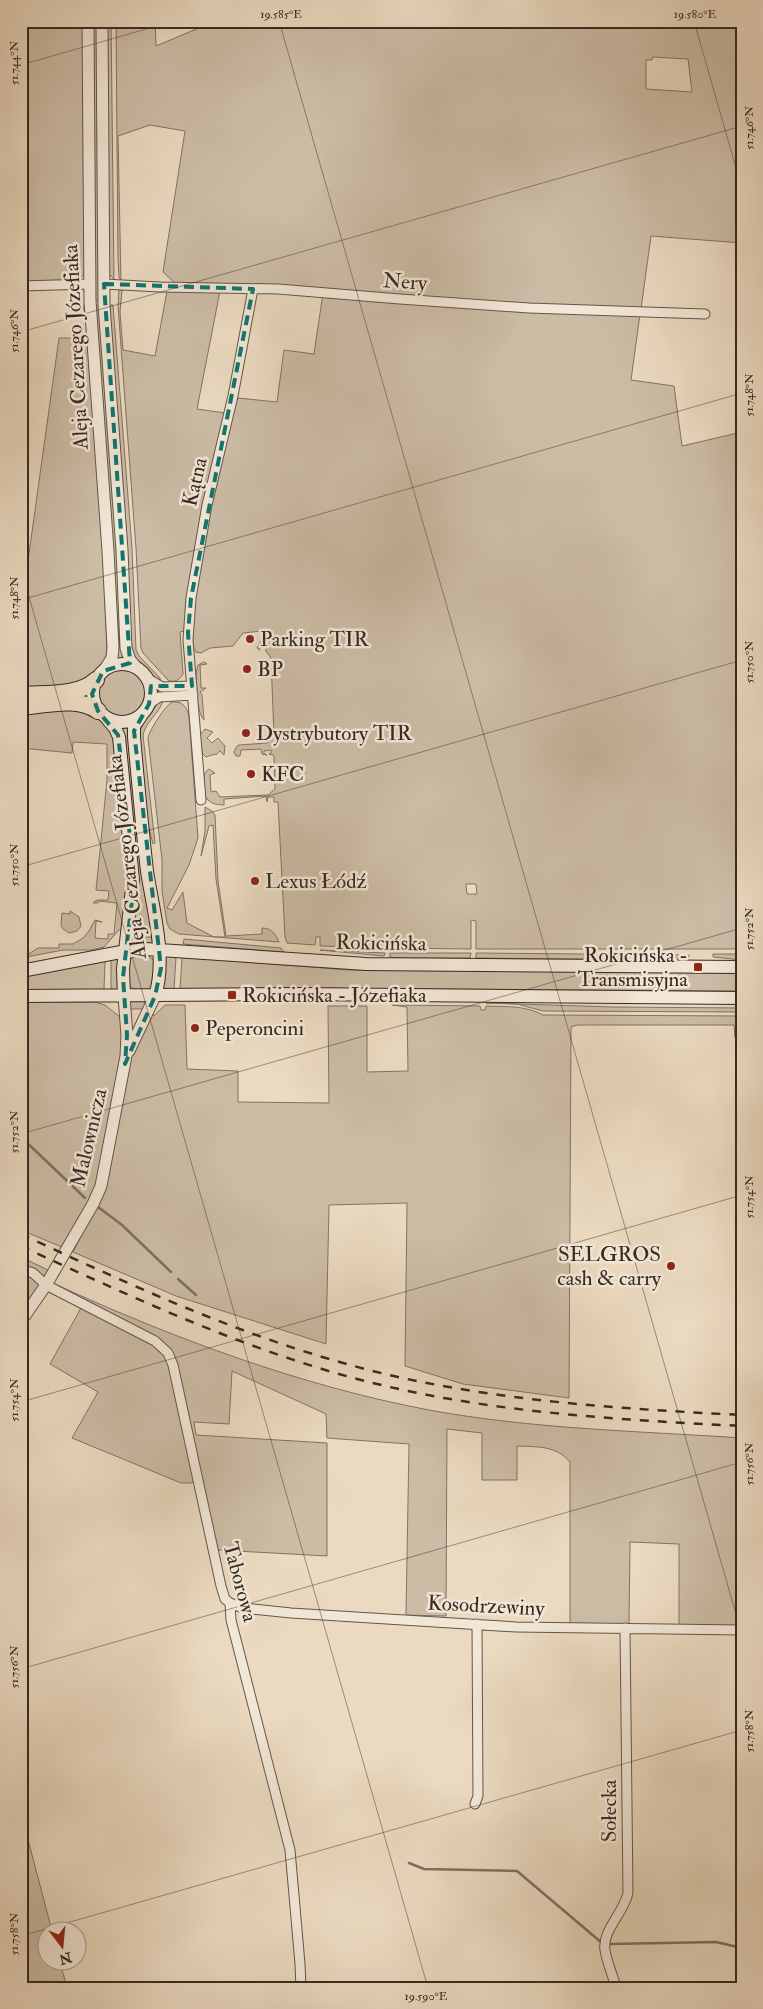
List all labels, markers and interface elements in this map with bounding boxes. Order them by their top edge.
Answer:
text: 19.585°E [260,7,302,22]
text: 19.580°E [674,7,717,22]
text: 51.744°N [7,40,22,85]
text: 51.746°N [742,106,757,150]
street label: Aleja Cezarego Józefiaka [57,243,95,451]
street label: Nery [382,267,429,297]
text: 51.746°N [7,309,22,353]
text: 51.748°N [742,373,757,417]
street label: Kątna [176,454,214,509]
text: 51.748°N [7,576,22,620]
place label: Parking TIR [260,626,369,653]
marker: Parking TIR [244,633,256,645]
text: 51.750°N [742,640,757,684]
place label: BP [257,656,283,683]
marker: BP [241,663,253,675]
place label: Dystrybutory TIR [256,720,413,747]
marker: Dystrybutory TIR [240,727,252,739]
street label: Aleja Cezarego Józefiaka [101,753,153,962]
place label: KFC [261,761,304,788]
marker: KFC [245,768,257,780]
text: 51.750°N [7,843,22,887]
place label: Lexus Łódź [265,868,367,895]
marker: Lexus Łódź [249,875,261,887]
text: 51.752°N [742,907,757,951]
street label: Rokicińska [335,929,427,957]
place label: Rokicińska - Transmisyjna [578,942,688,993]
marker: Rokicińska - Transmisyjna [692,961,704,973]
place label: Rokicińska - Józefiaka [242,982,427,1009]
marker: Rokicińska - Józefiaka [226,989,238,1001]
place label: Peperoncini [205,1015,304,1042]
marker: Peperoncini [189,1022,201,1034]
street label: Malownicza [65,1086,114,1190]
text: 51.752°N [7,1110,22,1154]
text: 51.754°N [742,1175,757,1219]
place label: SELGROS cash & carry [557,1241,662,1292]
marker: SELGROS cash & carry [665,1260,677,1272]
text: 51.754°N [7,1378,22,1422]
text: 51.756°N [742,1442,757,1486]
street label: Taborowa [216,1539,264,1625]
street label: Kosodrzewiny [427,1589,546,1623]
text: 51.756°N [7,1645,22,1689]
text: 51.758°N [742,1709,757,1752]
street label: Sołecka [596,1779,623,1842]
text: 51.758°N [7,1912,22,1955]
north arrow [38,1922,88,1972]
text: N [57,1948,75,1968]
text: 19.590°E [405,1989,448,2004]

